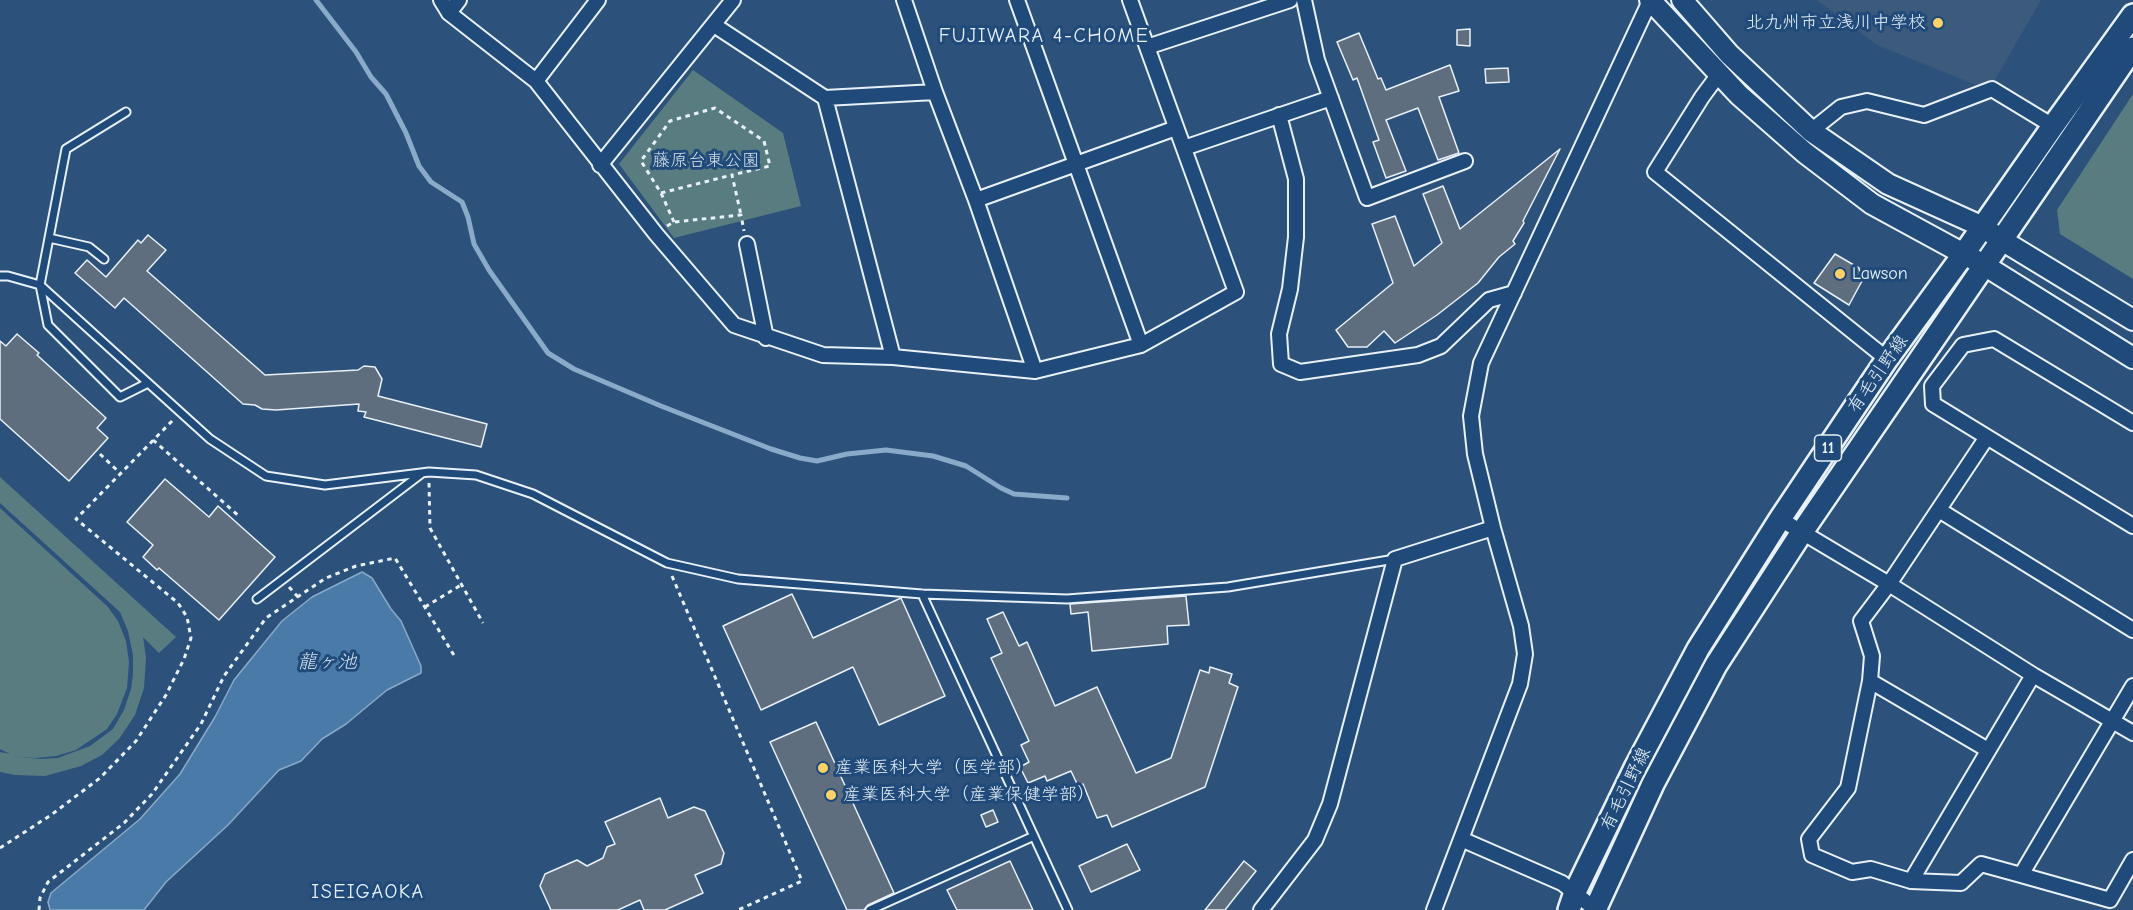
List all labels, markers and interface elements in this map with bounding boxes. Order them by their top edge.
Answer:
place label: 北九州市立浅川中学校 [1746,12,1926,34]
marker: 北九州市立浅川中学校 [1931,16,1945,30]
district label: FUJIWARA 4-CHOME [939,24,1149,48]
park label: 藤原台東公園 [652,150,760,172]
place label: Lawson [1852,263,1908,285]
marker: Lawson [1833,267,1847,281]
street label: 有毛引野線 [1843,331,1913,417]
road number: 11 [1814,435,1842,461]
water label: 龍ヶ池 [297,650,357,674]
street label: 有毛引野線 [1597,744,1655,834]
place label: 産業医科大学（医学部） [835,757,1033,779]
marker: 産業医科大学（医学部） [816,761,830,775]
place label: 産業医科大学（産業保健学部） [843,784,1095,806]
marker: 産業医科大学（産業保健学部） [824,788,838,802]
district label: ISEIGAOKA [311,880,425,904]

